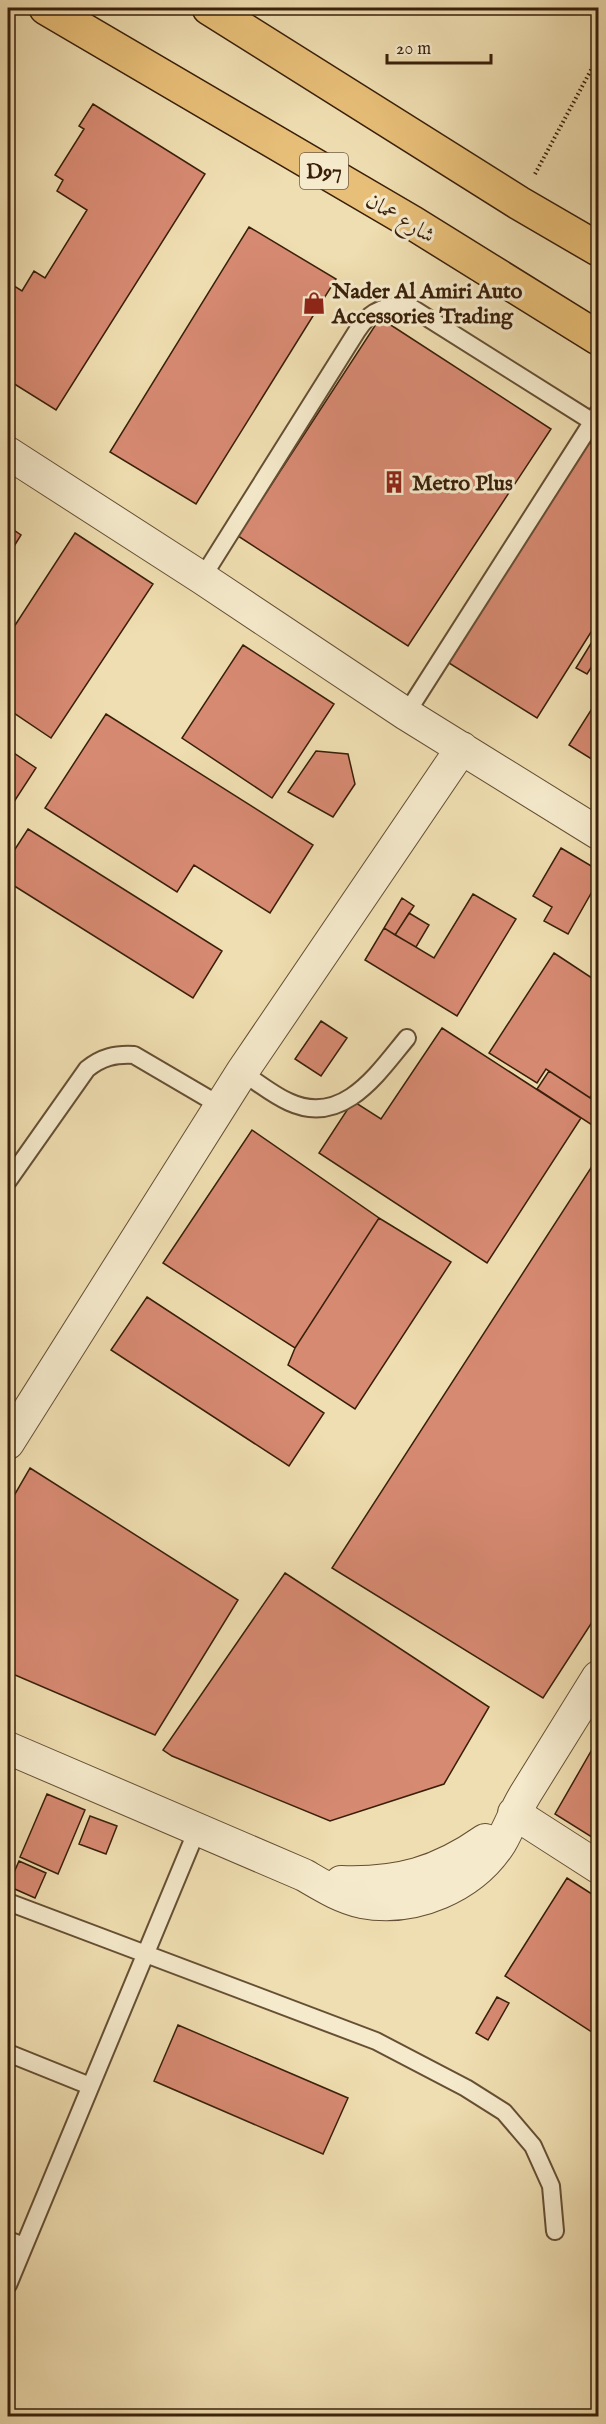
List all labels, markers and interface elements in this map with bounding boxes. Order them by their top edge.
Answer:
scale bar [387,27,490,65]
text: 20 m [396,38,431,61]
road number: D97 [300,153,348,189]
street label: شارع عمان [359,187,440,253]
place label: Nader Al Amiri Auto Accessories Trading [331,278,523,331]
shop icon: Nader Al Amiri Auto Accessories Trading [301,290,327,316]
building icon: Metro Plus [381,469,407,495]
place label: Metro Plus [412,470,513,498]

